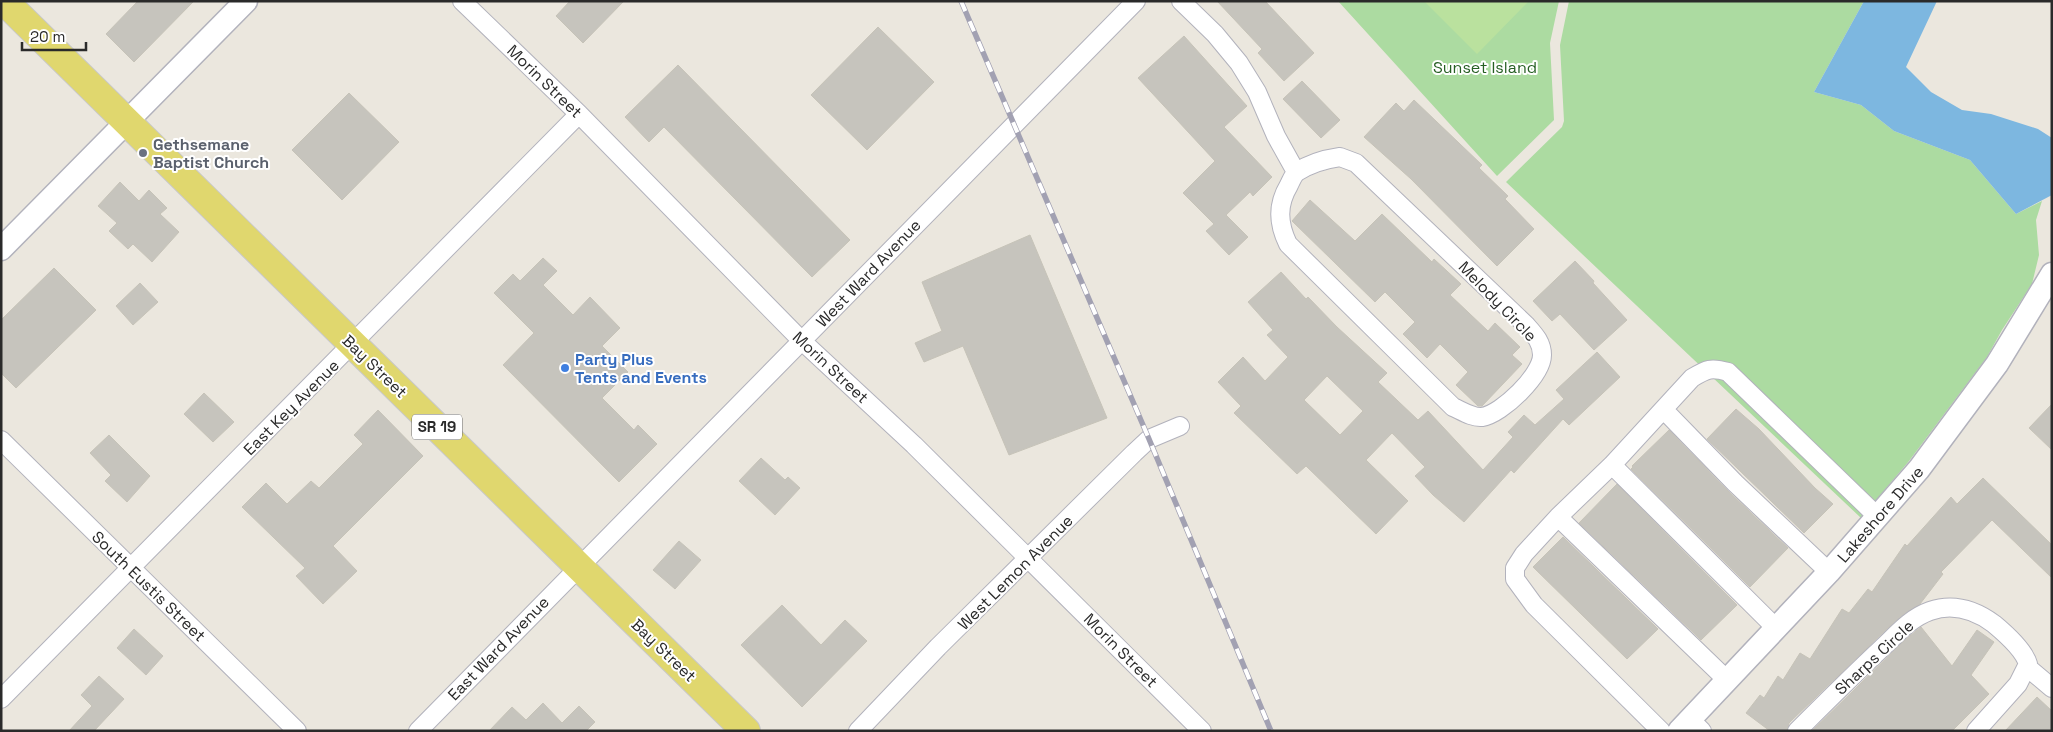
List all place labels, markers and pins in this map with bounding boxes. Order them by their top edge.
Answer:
place label: Gethsemane Baptist Church [153,134,269,173]
marker: Gethsemane Baptist Church [137,147,149,159]
place label: Party Plus Tents and Events [575,349,707,388]
marker: Party Plus Tents and Events [559,362,571,374]

